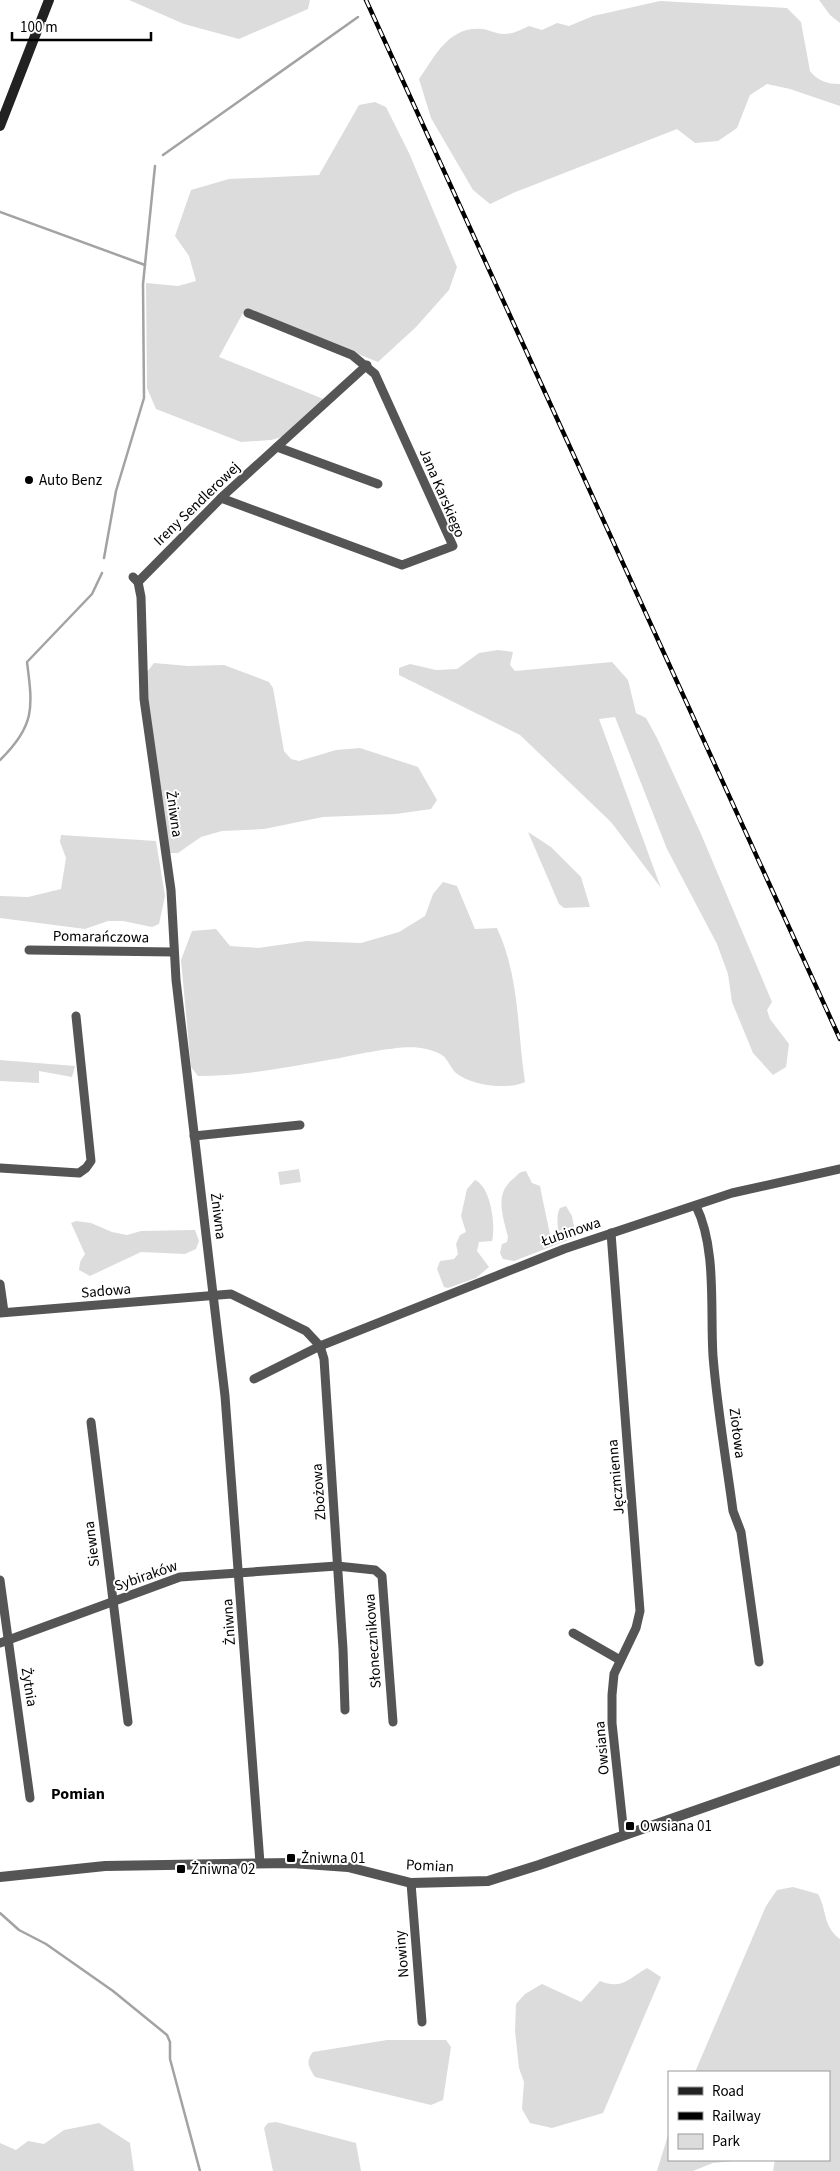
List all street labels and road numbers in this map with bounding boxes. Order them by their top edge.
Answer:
street label: Jana Karskiego [414,445,470,541]
street label: Ireny Sendlerowej [149,457,245,551]
street label: Żniwna [160,789,188,839]
street label: Pomarańczowa [53,926,149,948]
street label: Żniwna [205,1192,231,1240]
street label: Łubinowa [537,1212,604,1252]
street label: Sadowa [80,1278,132,1304]
street label: Ziołowa [723,1407,751,1459]
street label: Jęczmienna [602,1439,630,1515]
street label: Zbożowa [307,1463,331,1521]
street label: Siewna [79,1520,105,1568]
street label: Sybiraków [112,1555,181,1597]
street label: Słonecznikowa [359,1593,387,1689]
street label: Żniwna [217,1598,241,1646]
street label: Żytnia [16,1666,42,1708]
street label: Owsiana [589,1720,615,1776]
street label: Pomian [405,1854,455,1878]
street label: Nowiny [389,1929,415,1979]

